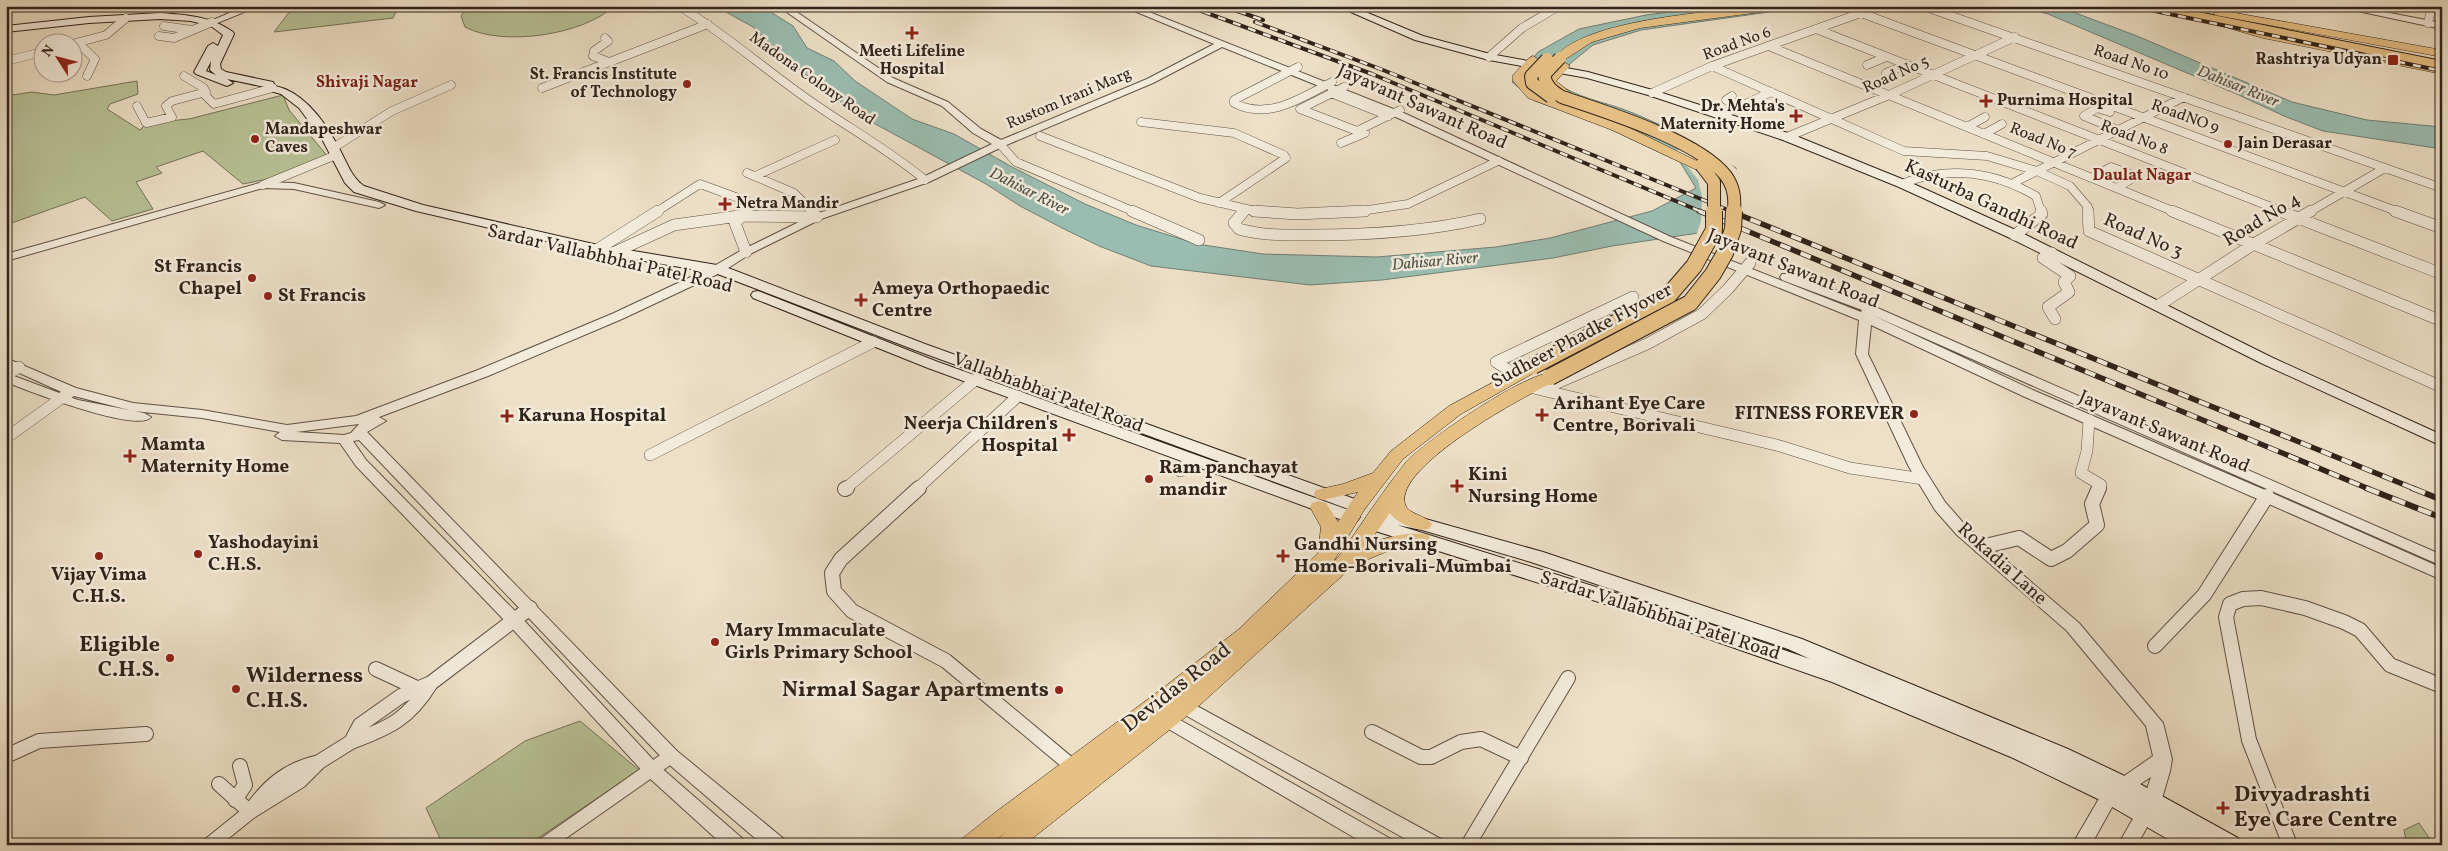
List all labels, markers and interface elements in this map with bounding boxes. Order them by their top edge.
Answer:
street label: Road No 6 [1700,22,1774,66]
marker: Meeti Lifeline Hospital [905,26,919,40]
street label: Madona Colony Road [744,27,880,131]
north arrow [32,32,82,82]
street label: Road No 10 [2090,40,2172,86]
place label: Meeti Lifeline Hospital [859,41,965,81]
text: N [38,42,59,61]
place label: Rashtriya Udyan [2256,49,2382,71]
street label: Road No 5 [1859,51,1933,99]
marker: Rashtriya Udyan [2386,53,2400,67]
street label: Jayavant Sawant Road [1333,58,1511,156]
water label: Dahisar River [2194,61,2283,114]
street label: Rustom Irani Marg [1003,63,1135,135]
place label: St. Francis Institute of Technology [530,64,677,104]
district label: Shivaji Nagar [316,72,418,94]
marker: St. Francis Institute of Technology [681,78,693,90]
place label: Purnima Hospital [1997,90,2133,112]
marker: Purnima Hospital [1979,94,1993,108]
street label: RoadNO 9 [2148,94,2222,140]
place label: Dr. Mehta's Maternity Home [1660,96,1785,136]
marker: Dr. Mehta's Maternity Home [1789,109,1803,123]
street label: Road No 8 [2097,115,2171,161]
street label: Road No 7 [2006,118,2080,165]
place label: Mandapeshwar Caves [265,119,382,159]
marker: Mandapeshwar Caves [249,133,261,145]
place label: Jain Derasar [2237,133,2332,155]
marker: Jain Derasar [2222,138,2234,150]
street label: Kasturba Gandhi Road [1900,153,2082,257]
water label: Dahisar River [985,163,1073,222]
district label: Daulat Nagar [2093,165,2192,187]
street label: Road No 4 [2218,187,2306,253]
place label: Netra Mandir [736,193,839,215]
marker: Netra Mandir [718,197,732,211]
street label: Road No 3 [2099,207,2187,265]
street label: Sardar Vallabhbhai Patel Road [485,218,735,300]
street label: Jayavant Sawant Road [1703,223,1883,315]
water label: Dahisar River [1391,247,1480,277]
place label: St Francis Chapel [154,254,242,302]
marker: St Francis Chapel [246,272,258,284]
place label: Ameya Orthopaedic Centre [872,276,1050,324]
street label: Sudheer Phadke Flyover [1487,277,1677,395]
place label: St Francis [278,283,366,309]
marker: St Francis [262,290,274,302]
marker: Ameya Orthopaedic Centre [854,293,868,307]
street label: Vallabhabhai Patel Road [949,346,1147,440]
street label: Jayavant Sawant Road [2074,384,2254,480]
place label: Arihant Eye Care Centre, Borivali [1553,391,1706,439]
place label: FITNESS FOREVER [1734,401,1904,427]
place label: Karuna Hospital [518,403,666,429]
marker: Arihant Eye Care Centre, Borivali [1535,408,1549,422]
marker: FITNESS FOREVER [1908,408,1920,420]
marker: Karuna Hospital [500,409,514,423]
place label: Neerja Children's Hospital [904,411,1058,459]
marker: Neerja Children's Hospital [1062,428,1076,442]
place label: Mamta Maternity Home [141,432,289,480]
marker: Mamta Maternity Home [123,449,137,463]
place label: Ram panchayat mandir [1159,455,1298,503]
place label: Kini Nursing Home [1468,462,1598,510]
marker: Ram panchayat mandir [1143,473,1155,485]
marker: Kini Nursing Home [1450,479,1464,493]
street label: Rokadia Lane [1951,517,2053,611]
place label: Yashodayini C.H.S. [208,530,319,578]
place label: Gandhi Nursing Home-Borivali-Mumbai [1294,532,1512,580]
marker: Yashodayini C.H.S. [192,548,204,560]
marker: Gandhi Nursing Home-Borivali-Mumbai [1276,549,1290,563]
marker: Vijay Vima C.H.S. [93,550,105,562]
place label: Vijay Vima C.H.S. [51,562,147,610]
street label: Sardar Vallabhbhai Patel Road [1537,565,1783,667]
place label: Mary Immaculate Girls Primary School [725,618,913,666]
place label: Eligible C.H.S. [79,630,160,686]
street label: Devidas Road [1116,635,1238,741]
marker: Mary Immaculate Girls Primary School [709,636,721,648]
marker: Eligible C.H.S. [164,652,176,664]
place label: Wilderness C.H.S. [246,661,363,717]
place label: Nirmal Sagar Apartments [782,675,1049,706]
marker: Wilderness C.H.S. [230,683,242,695]
marker: Nirmal Sagar Apartments [1053,684,1065,696]
place label: Divyadrashti Eye Care Centre [2234,780,2397,836]
marker: Divyadrashti Eye Care Centre [2216,801,2230,815]

